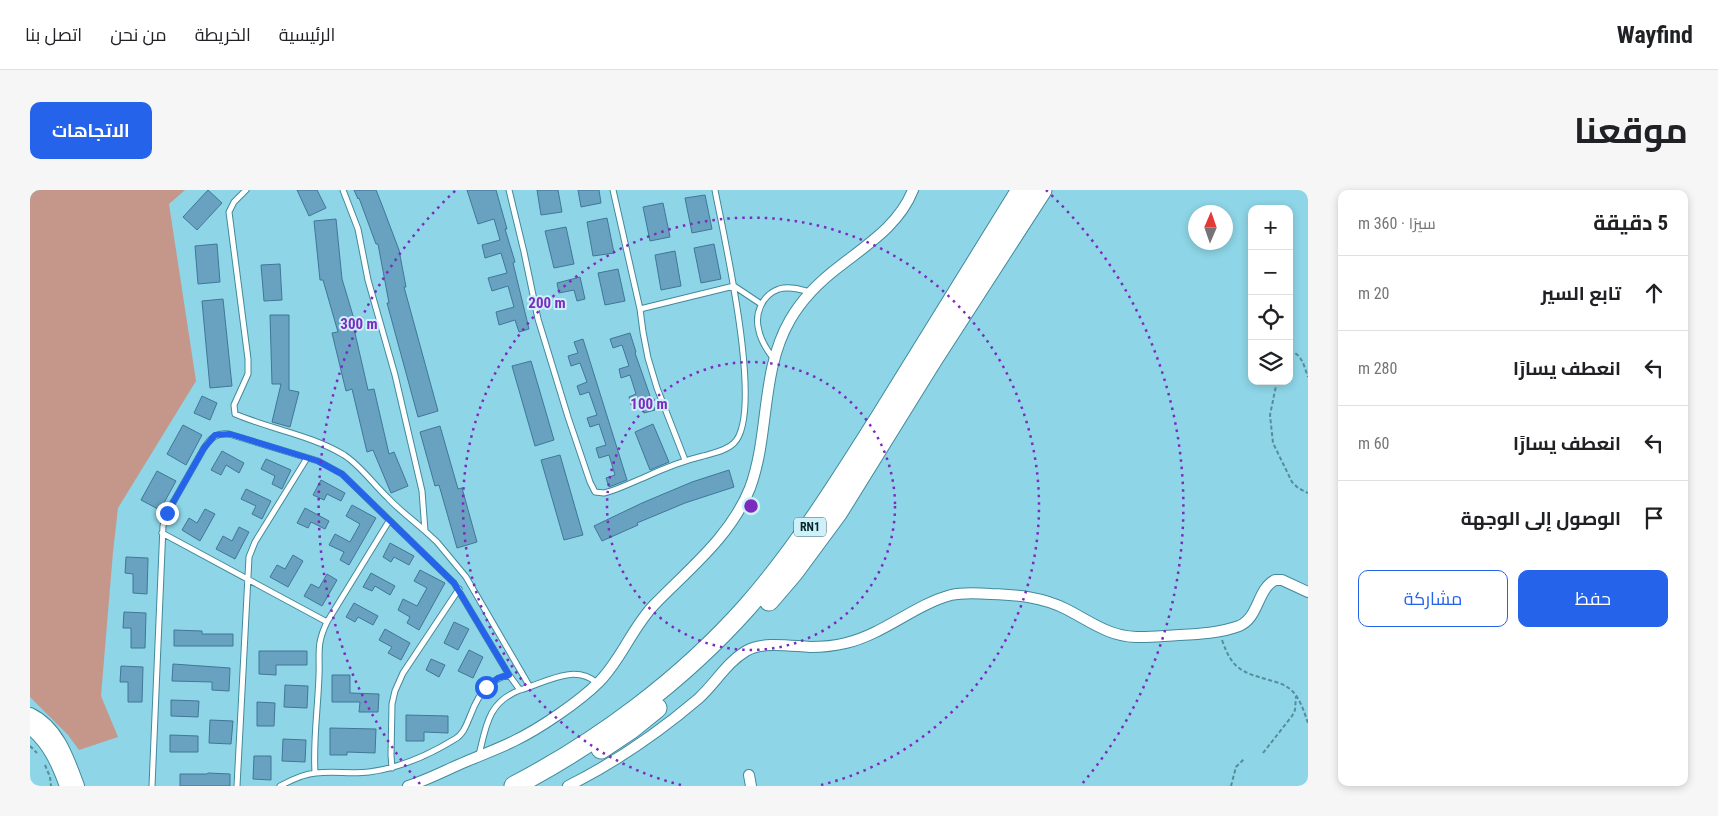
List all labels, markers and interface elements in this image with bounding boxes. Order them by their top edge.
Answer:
text: Wayfind [1617,21,1693,49]
text: اتصل بنا [25,24,82,45]
text: من نحن [110,24,167,45]
text: الخريطة [195,24,251,45]
text: الرئيسية [279,24,335,45]
button: الاتجاهات [30,102,152,159]
text: موقعنا [1574,111,1688,152]
north arrow [1188,205,1233,250]
map controls [1248,205,1293,385]
button: + [1248,205,1293,250]
text: 5 دقيقة [1593,211,1668,235]
text: سيرًا · 360 m [1358,214,1436,233]
button: − [1248,250,1293,295]
icon: ahead [1640,279,1668,307]
text: تابع السير [1541,282,1621,305]
text: 20 m [1358,284,1390,303]
text: 200 m [528,294,566,312]
button: locate [1248,295,1293,340]
text: 300 m [340,315,378,333]
button: layers [1248,340,1293,385]
icon: left [1640,354,1668,382]
text: انعطف يسارًا [1513,357,1621,380]
text: 280 m [1358,359,1397,378]
text: 100 m [630,395,668,413]
icon: left [1640,429,1668,457]
text: انعطف يسارًا [1513,432,1621,455]
text: 60 m [1358,434,1390,453]
centre of rings [742,497,760,515]
route end [156,502,179,525]
icon: arrive [1640,504,1668,532]
text: الوصول إلى الوجهة [1461,507,1621,530]
road number: RN1 [794,518,826,537]
button: مشاركة [1358,570,1508,627]
button: حفظ [1518,570,1668,627]
route start [475,676,498,699]

